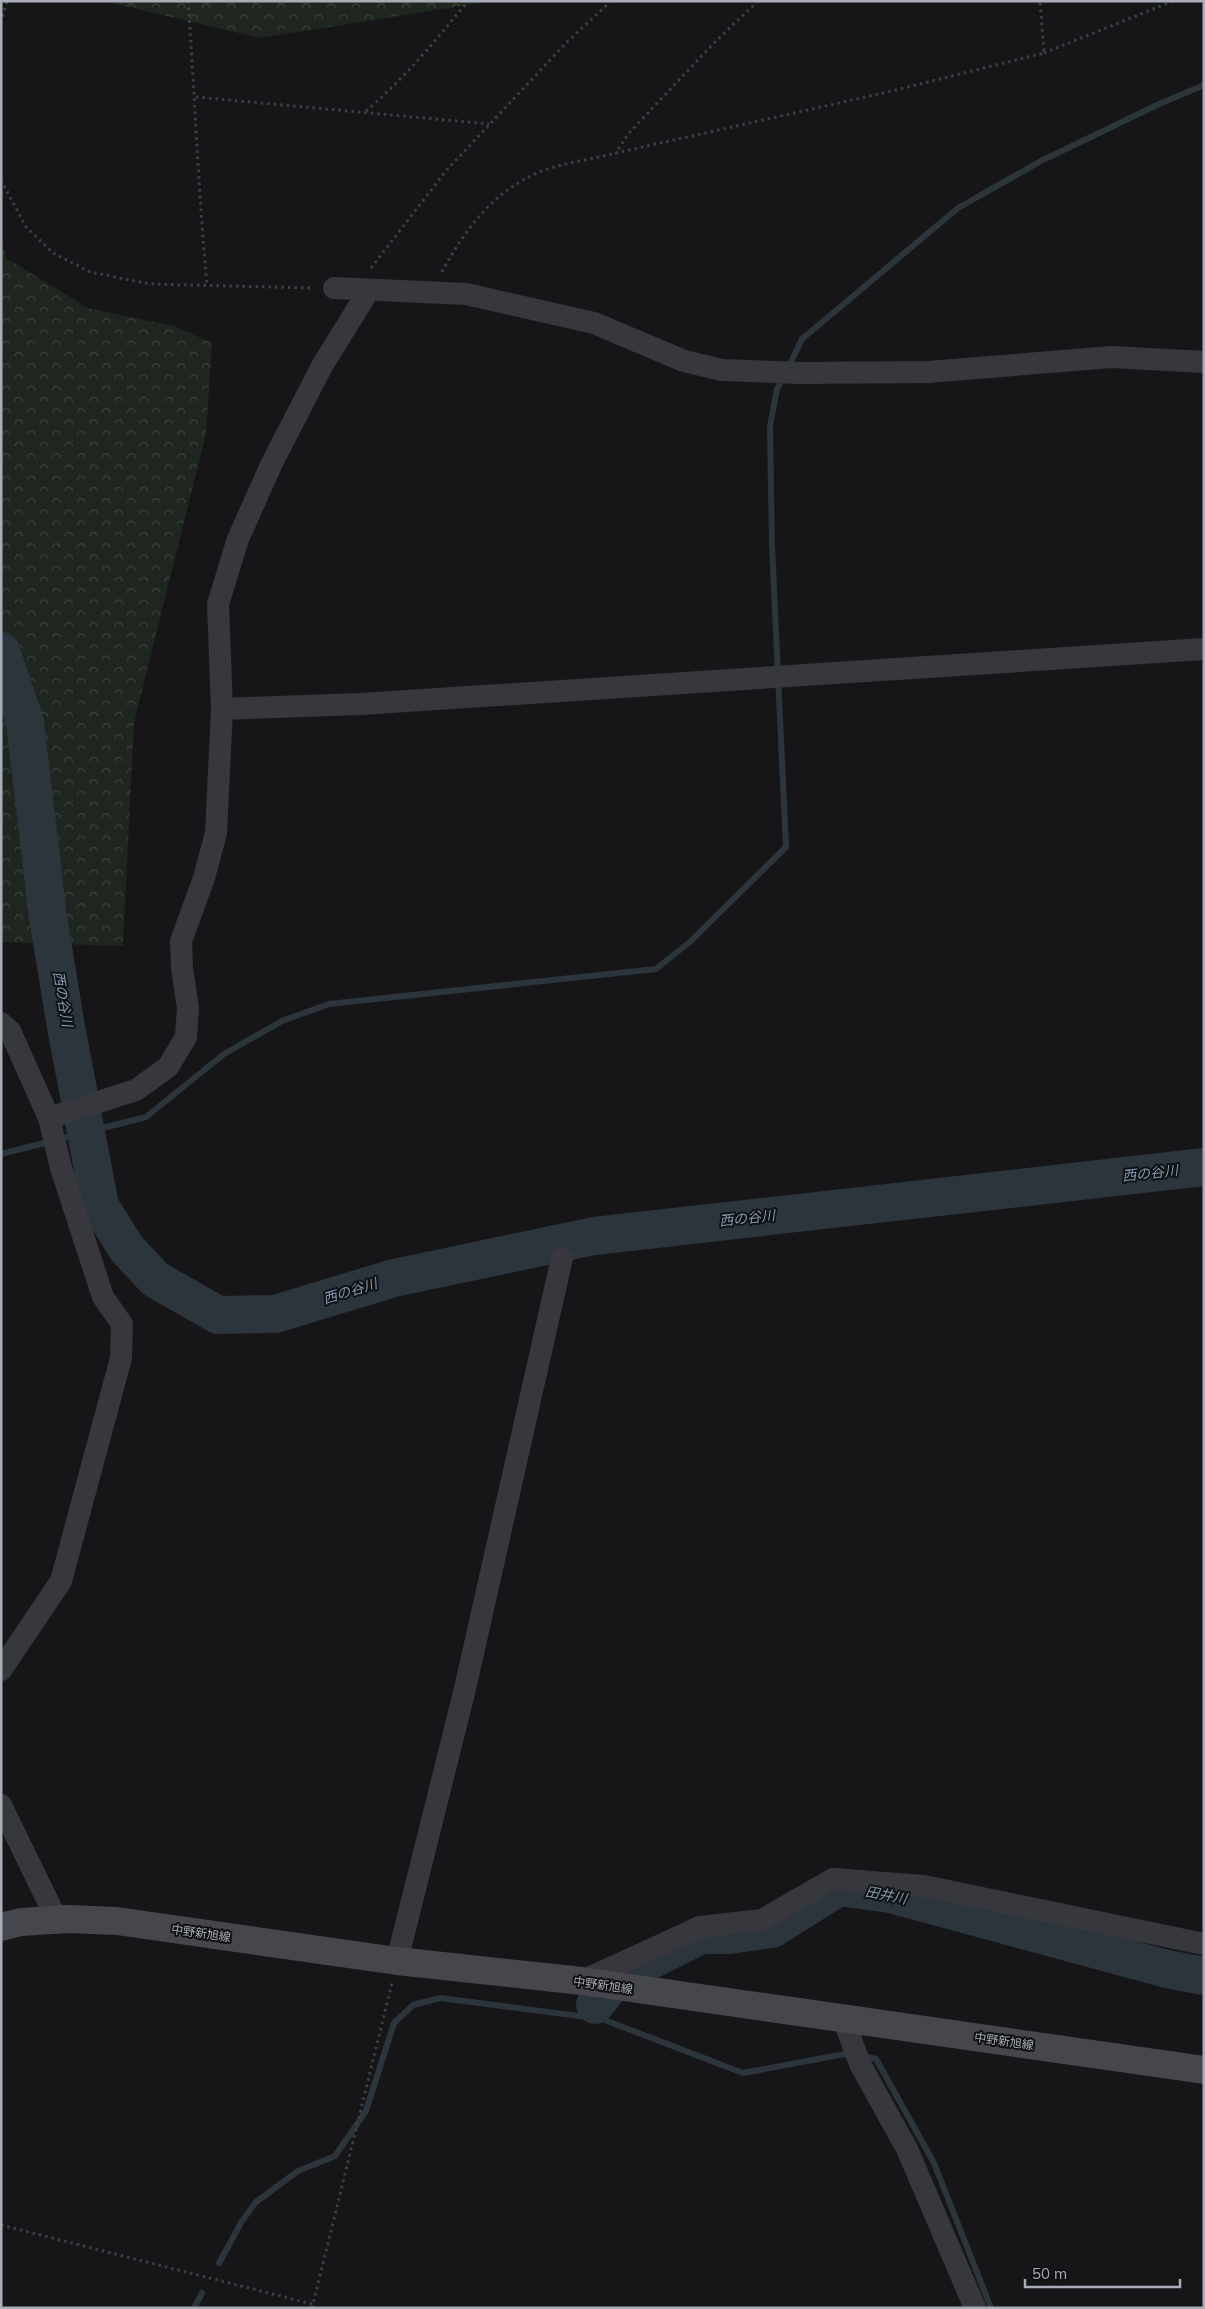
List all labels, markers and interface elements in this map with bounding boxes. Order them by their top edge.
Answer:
water label: 西の谷川 [49,970,77,1030]
water label: 西の谷川 [1121,1161,1181,1185]
water label: 西の谷川 [718,1206,778,1230]
water label: 西の谷川 [321,1274,381,1308]
water label: 田井川 [864,1882,910,1908]
street label: 中野新旭線 [170,1921,232,1945]
street label: 中野新旭線 [572,1973,634,1997]
street label: 中野新旭線 [973,2029,1035,2053]
scale bar [1025,2256,1180,2288]
text: 50 m [1032,2264,1067,2283]

